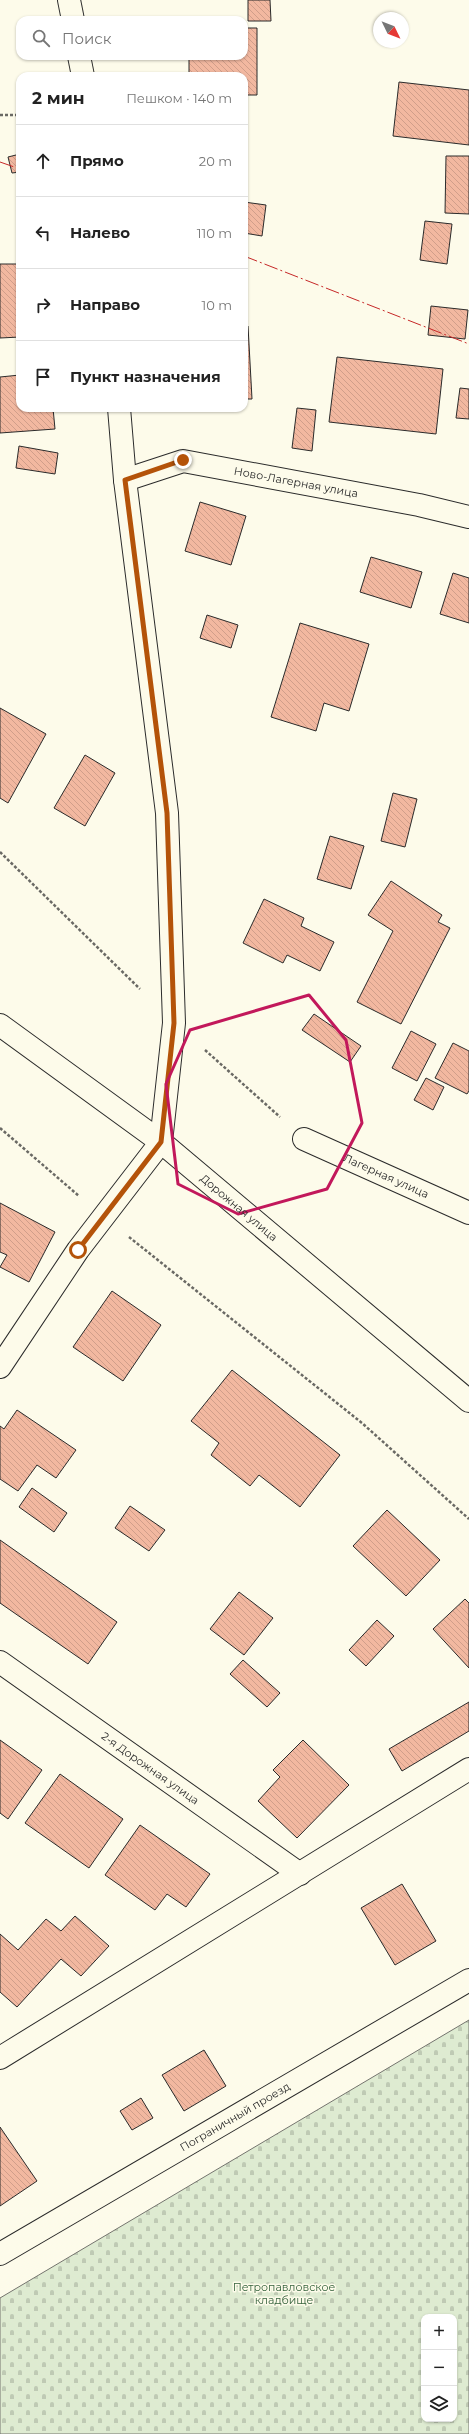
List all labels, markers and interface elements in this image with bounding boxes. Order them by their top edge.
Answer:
north arrow [373,12,409,48]
search box [16,16,248,60]
icon: search [30,27,52,49]
text: Поиск [62,29,111,48]
text: 2 мин [32,88,85,108]
text: Пешком · 140 m [126,90,232,106]
icon: ahead [32,150,54,172]
text: Прямо [70,151,124,170]
text: 20 m [199,153,232,169]
icon: left [32,222,54,244]
text: Налево [70,223,130,242]
text: 110 m [197,225,232,241]
icon: right [32,294,54,316]
text: Направо [70,295,140,314]
text: 10 m [202,297,232,313]
icon: arrive [32,366,54,388]
text: Пункт назначения [70,367,221,386]
route end [174,451,192,469]
street label: Ново-Лагерная улица [233,464,359,501]
street label: Лагерная улица [341,1151,431,1201]
street label: Дорожная улица [197,1171,281,1244]
route start [69,1241,87,1259]
street label: 2-я Дорожная улица [99,1729,202,1808]
street label: Пограничный проезд [177,2079,292,2154]
park label: Петропавловское кладбище [233,2280,336,2307]
map controls [421,2314,457,2422]
button: + [421,2314,457,2350]
button: − [421,2350,457,2386]
button: layers [421,2386,457,2422]

